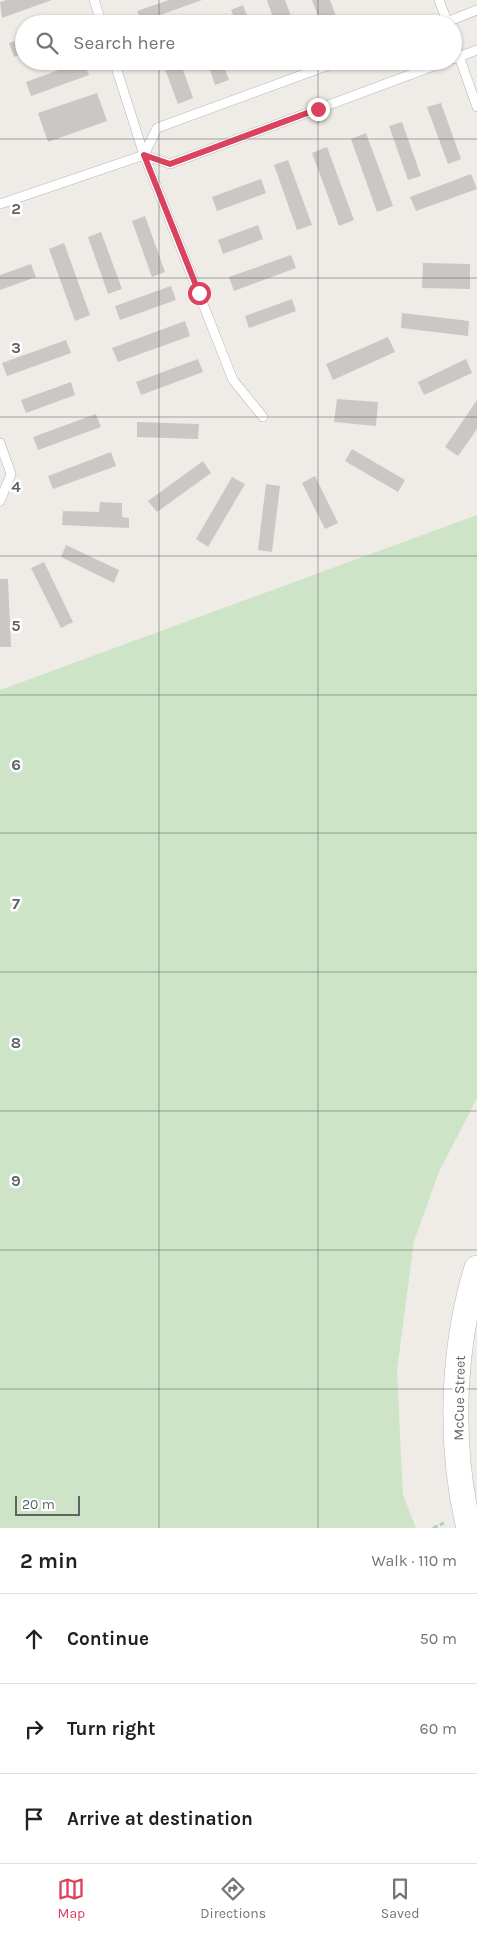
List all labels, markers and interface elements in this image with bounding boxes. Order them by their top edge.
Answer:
search box [15,15,462,70]
icon: search [33,29,61,57]
text: Search here [73,32,175,54]
route end [307,98,330,121]
text: 2 [11,199,21,218]
route start [188,282,211,305]
text: 3 [11,338,21,357]
text: 4 [11,477,21,496]
text: 5 [11,616,21,635]
text: 6 [11,755,21,774]
text: 7 [12,894,20,913]
text: 8 [11,1033,21,1052]
text: 9 [11,1171,21,1190]
street label: McCue Street [450,1355,469,1441]
scale bar [15,1493,80,1516]
text: 20 m [22,1496,55,1513]
text: 2 min [20,1549,78,1573]
text: Walk · 110 m [372,1551,457,1570]
icon: ahead [20,1625,48,1653]
text: Continue [67,1628,149,1650]
text: 50 m [420,1629,457,1648]
icon: right [20,1715,48,1743]
text: Turn right [67,1718,156,1740]
text: 60 m [420,1719,457,1738]
icon: arrive [20,1805,48,1833]
text: Arrive at destination [67,1808,253,1830]
tab: Map [57,1875,85,1922]
tab: Directions [200,1875,266,1922]
tab: Saved [381,1875,420,1922]

